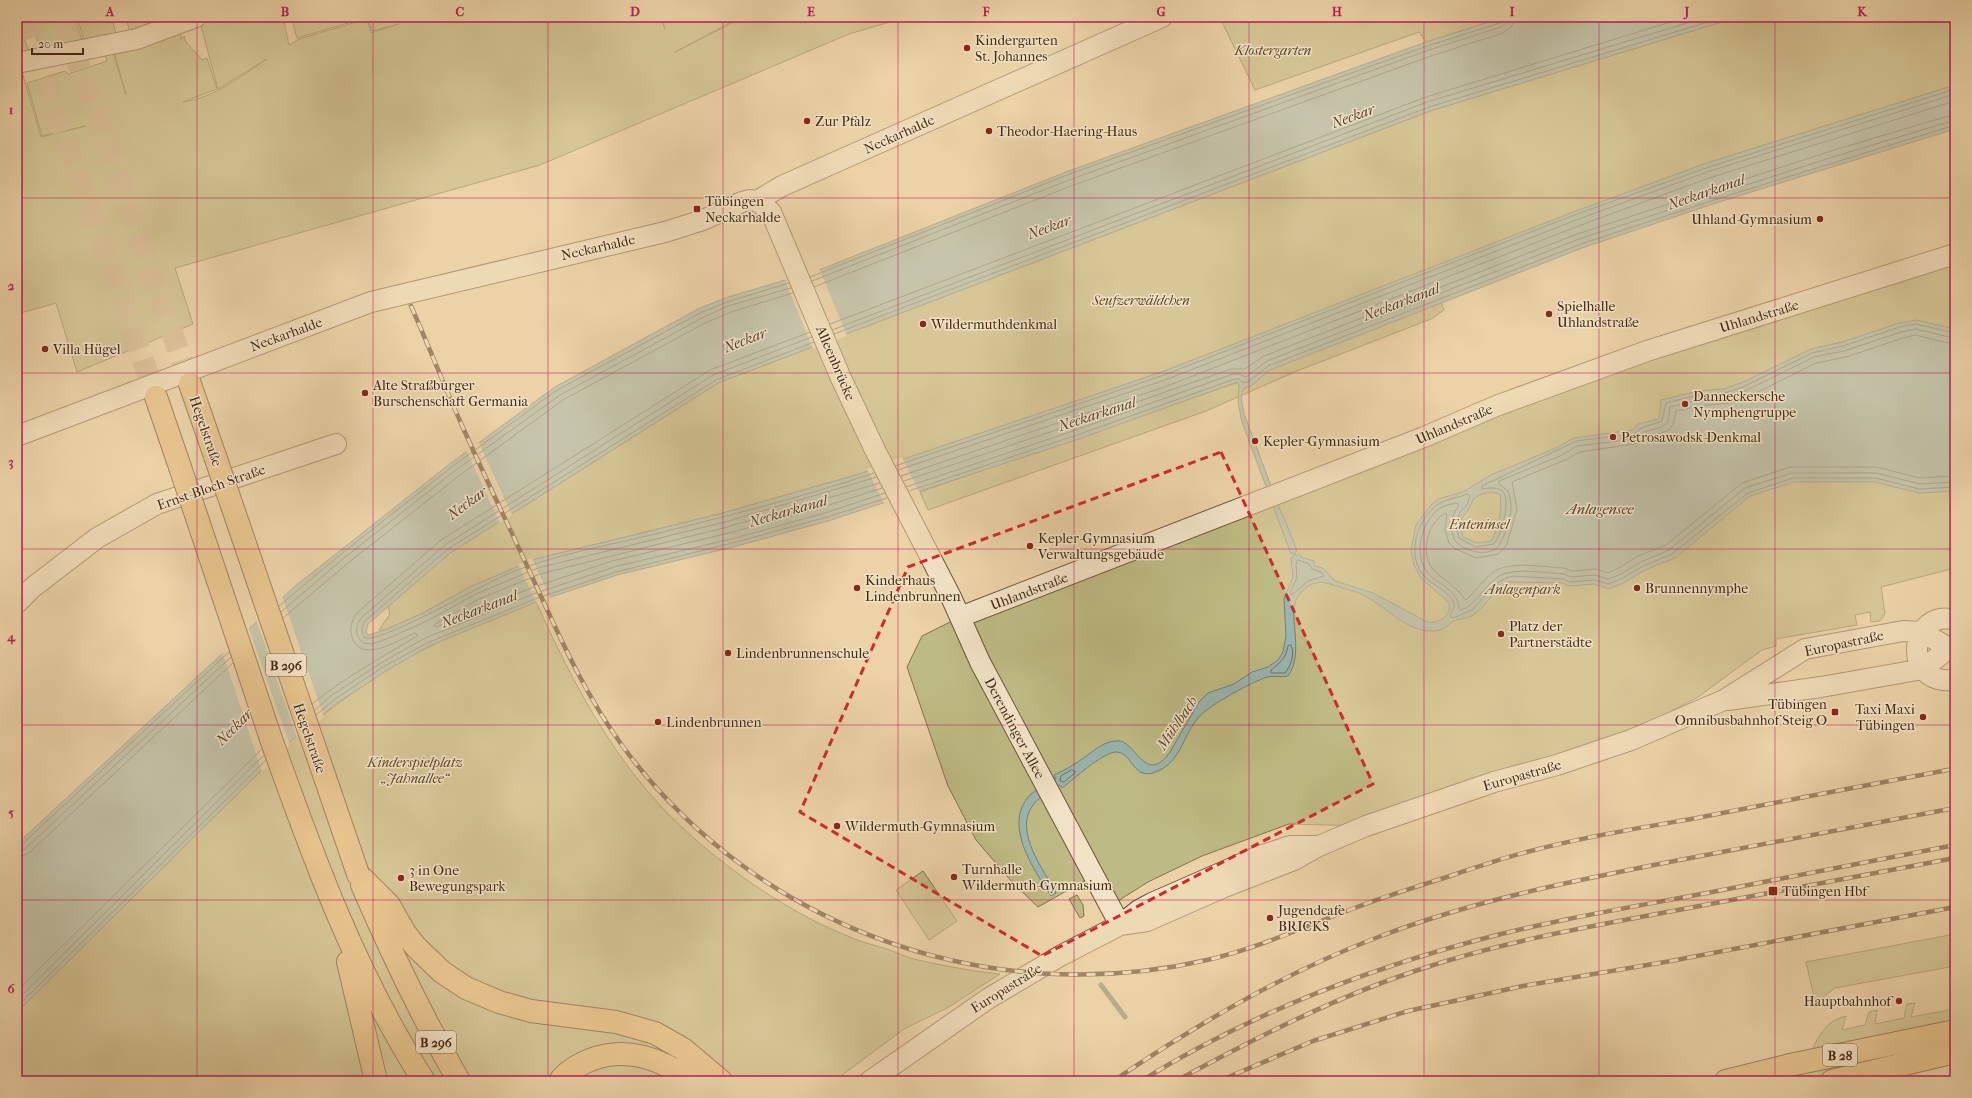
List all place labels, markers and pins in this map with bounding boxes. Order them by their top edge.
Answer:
place label: Kindergarten St. Johannes [975,32,1058,65]
marker: Kindergarten St. Johannes [962,43,972,53]
place label: Zur Pfalz [815,113,871,130]
marker: Zur Pfalz [802,116,812,126]
place label: Theodor-Haering-Haus [997,123,1137,140]
marker: Theodor-Haering-Haus [984,126,994,136]
place label: Tübingen Neckarhalde [705,193,781,226]
marker: Tübingen Neckarhalde [692,204,702,214]
place label: Uhland-Gymnasium [1691,211,1812,228]
marker: Uhland-Gymnasium [1815,214,1825,224]
place label: Spielhalle Uhlandstraße [1557,298,1639,331]
marker: Spielhalle Uhlandstraße [1544,309,1554,319]
place label: Wildermuthdenkmal [930,316,1057,333]
marker: Wildermuthdenkmal [918,319,928,329]
place label: Villa Hügel [52,341,121,358]
marker: Villa Hügel [40,344,50,354]
place label: Alte Straßburger Burschenschaft Germania [372,377,529,410]
marker: Alte Straßburger Burschenschaft Germania [360,388,370,398]
place label: Danneckersche Nymphengruppe [1693,388,1796,421]
marker: Danneckersche Nymphengruppe [1680,399,1690,409]
place label: Petrosawodsk-Denkmal [1621,429,1761,446]
marker: Petrosawodsk-Denkmal [1608,432,1618,442]
place label: Kepler-Gymnasium [1263,433,1380,450]
marker: Kepler-Gymnasium [1250,436,1260,446]
place label: Kepler-Gymnasium Verwaltungsgebäude [1037,530,1164,563]
marker: Kepler-Gymnasium Verwaltungsgebäude [1025,541,1035,551]
place label: Kinderhaus Lindenbrunnen [865,572,961,605]
place label: Brunnennymphe [1645,580,1748,597]
marker: Kinderhaus Lindenbrunnen [852,583,862,593]
marker: Brunnennymphe [1632,583,1642,593]
place label: Platz der Partnerstädte [1509,618,1592,651]
marker: Platz der Partnerstädte [1496,629,1506,639]
place label: Lindenbrunnenschule [736,645,869,662]
marker: Lindenbrunnenschule [723,648,733,658]
place label: Tübingen Omnibusbahnhof Steig O [1675,696,1827,729]
place label: Taxi Maxi Tübingen [1855,701,1915,734]
marker: Tübingen Omnibusbahnhof Steig O [1830,707,1840,717]
marker: Taxi Maxi Tübingen [1918,712,1928,722]
place label: Lindenbrunnen [666,714,762,731]
marker: Lindenbrunnen [653,717,663,727]
place label: Wildermuth-Gymnasium [844,818,996,835]
marker: Wildermuth-Gymnasium [832,821,842,831]
place label: Turnhalle Wildermuth-Gymnasium [961,861,1113,894]
place label: 3 in One Bewegungspark [409,862,506,895]
marker: Turnhalle Wildermuth-Gymnasium [949,872,959,882]
marker: 3 in One Bewegungspark [396,873,406,883]
place label: Tübingen Hbf [1782,883,1870,900]
marker: Tübingen Hbf [1767,885,1779,897]
place label: Jugendcafe BRICKS [1277,902,1345,935]
marker: Jugendcafe BRICKS [1265,913,1275,923]
place label: Hauptbahnhof [1804,993,1894,1010]
marker: Hauptbahnhof [1894,996,1904,1006]

